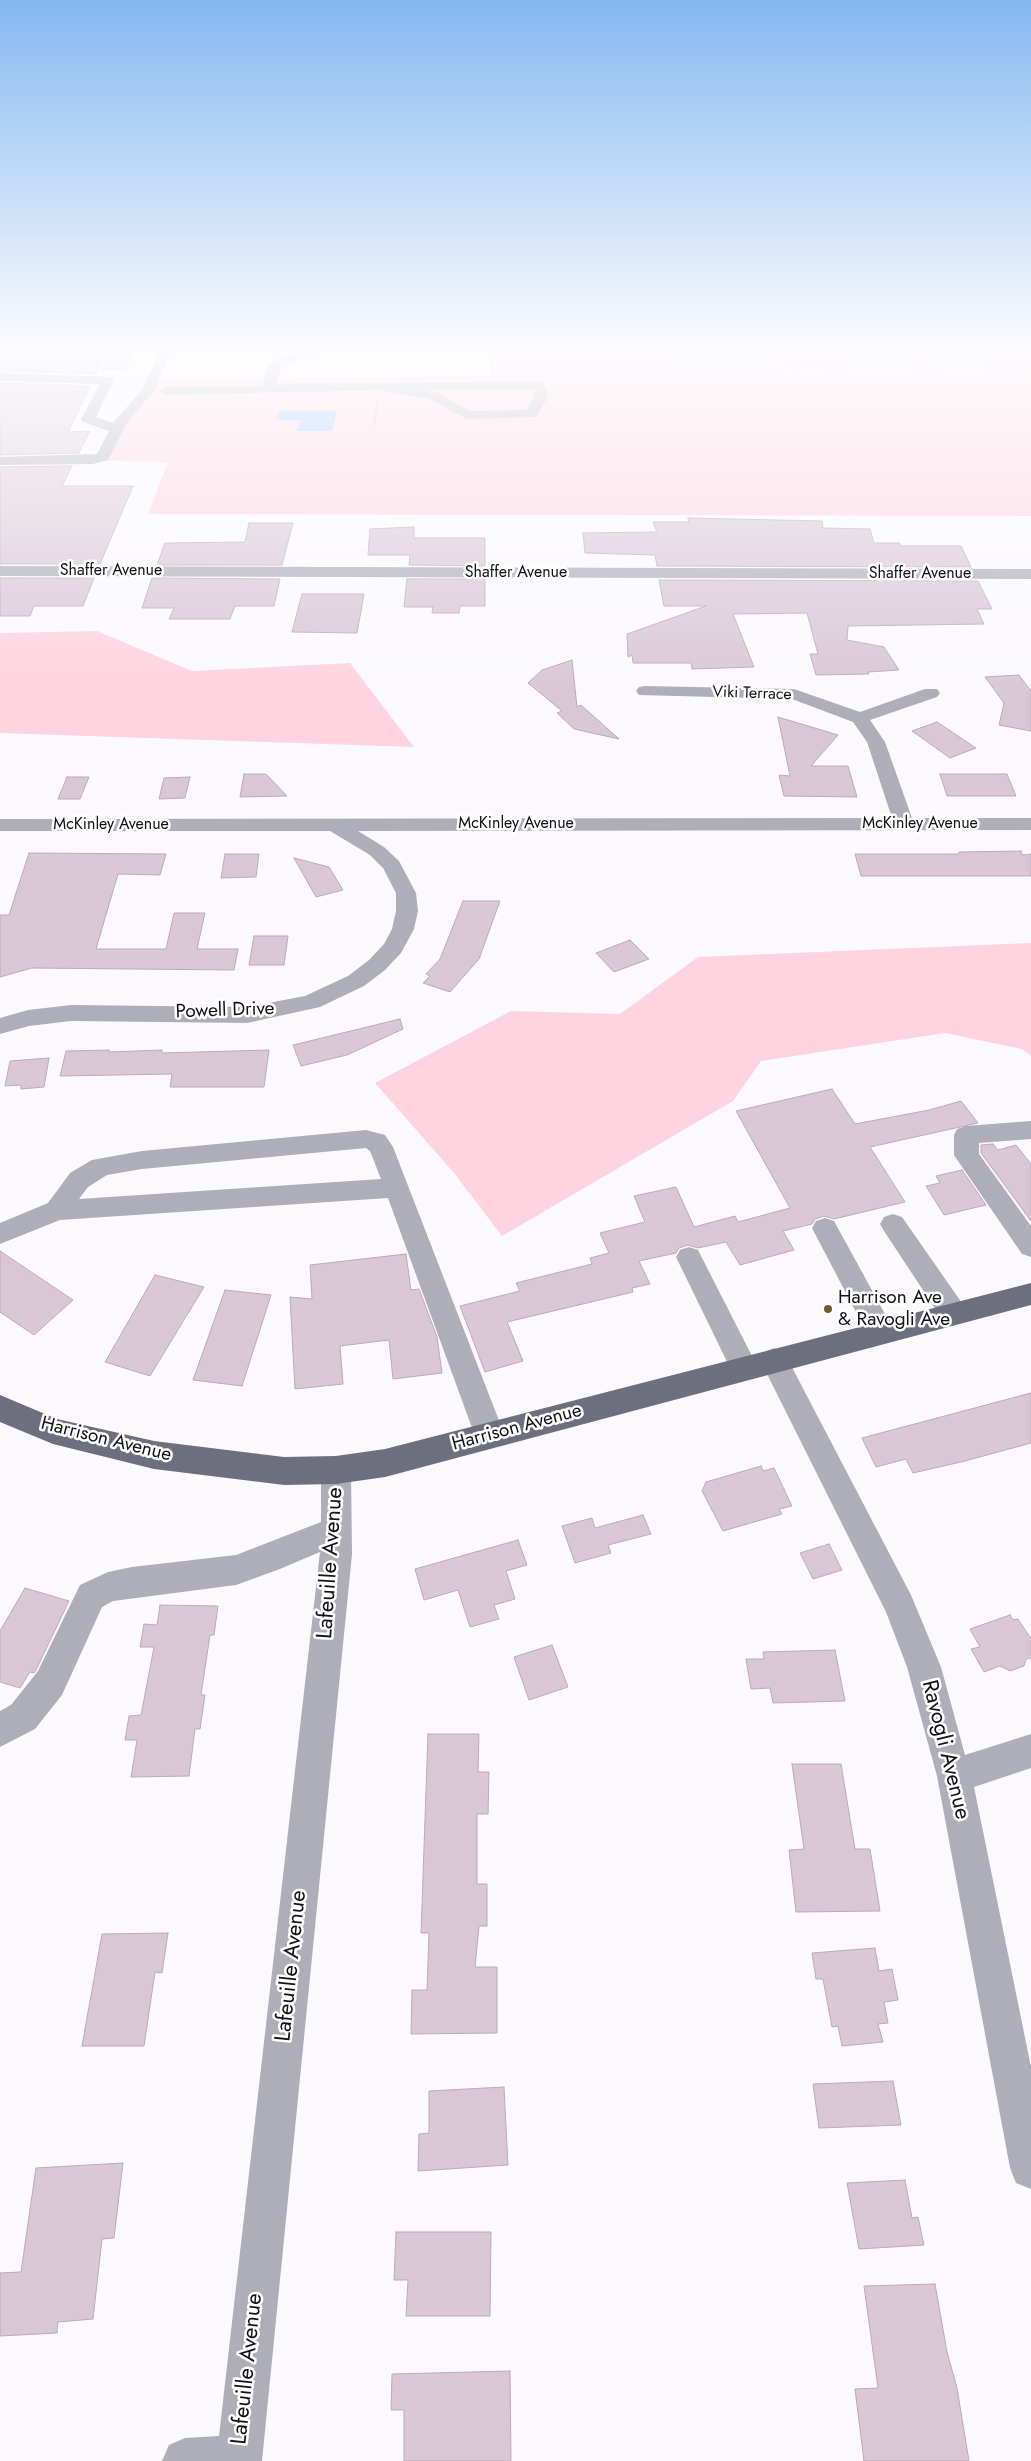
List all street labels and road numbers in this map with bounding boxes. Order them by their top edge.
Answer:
street label: Shaffer Avenue [60,561,162,581]
street label: Shaffer Avenue [465,563,567,583]
street label: Shaffer Avenue [869,564,971,584]
street label: Viki Terrace [712,683,792,705]
street label: McKinley Avenue [458,814,574,834]
street label: McKinley Avenue [862,814,978,834]
street label: McKinley Avenue [53,815,169,835]
street label: Powell Drive [175,998,275,1024]
street label: Harrison Avenue [450,1400,584,1456]
street label: Harrison Avenue [38,1413,174,1467]
street label: Lafeuille Avenue [313,1486,349,1640]
street label: Ravogli Avenue [915,1678,975,1822]
street label: Lafeuille Avenue [271,1889,313,2043]
street label: Lafeuille Avenue [227,2292,269,2446]

